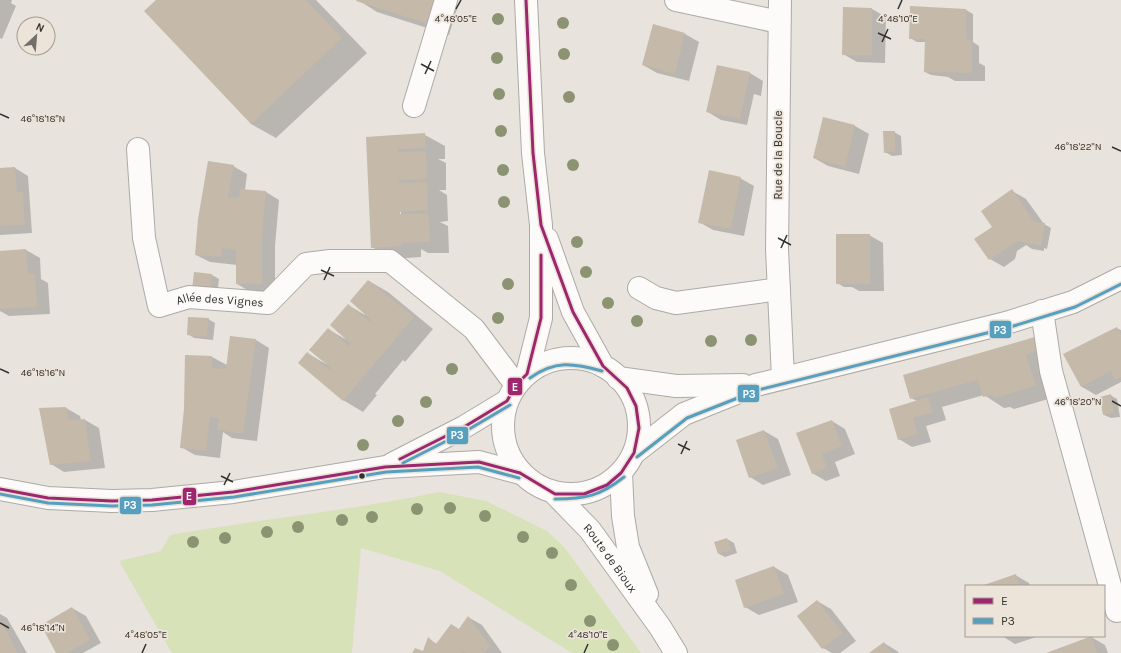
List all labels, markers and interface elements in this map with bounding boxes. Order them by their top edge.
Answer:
text: 4°48'05"E [435,13,477,25]
text: 4°48'10"E [878,13,918,25]
north arrow [16,16,56,56]
text: N [34,20,47,35]
street label: Rue de la Boucle [771,110,785,200]
text: 46°18'18"N [21,113,65,125]
text: 46°18'22"N [1055,141,1102,153]
street label: Allée des Vignes [174,290,264,310]
line badge: P3 [989,320,1012,339]
text: P3 [993,324,1007,337]
text: 46°18'16"N [21,367,65,379]
line badge: E [507,377,523,396]
text: E [512,381,518,394]
line badge: P3 [737,384,760,403]
text: P3 [742,388,756,401]
text: 46°18'20"N [1054,396,1102,408]
line badge: P3 [446,426,469,445]
text: P3 [450,429,464,442]
unlabelled marker [357,471,367,481]
line badge: E [182,487,197,506]
text: E [186,490,192,503]
line badge: P3 [119,496,142,515]
text: P3 [123,499,137,512]
street label: Route de Bioux [581,521,640,596]
legend [965,585,1105,637]
text: E [1001,594,1008,608]
text: P3 [1001,614,1015,628]
text: 46°18'14"N [21,622,65,634]
text: 4°48'05"E [125,629,167,641]
text: 4°48'10"E [568,629,608,641]

